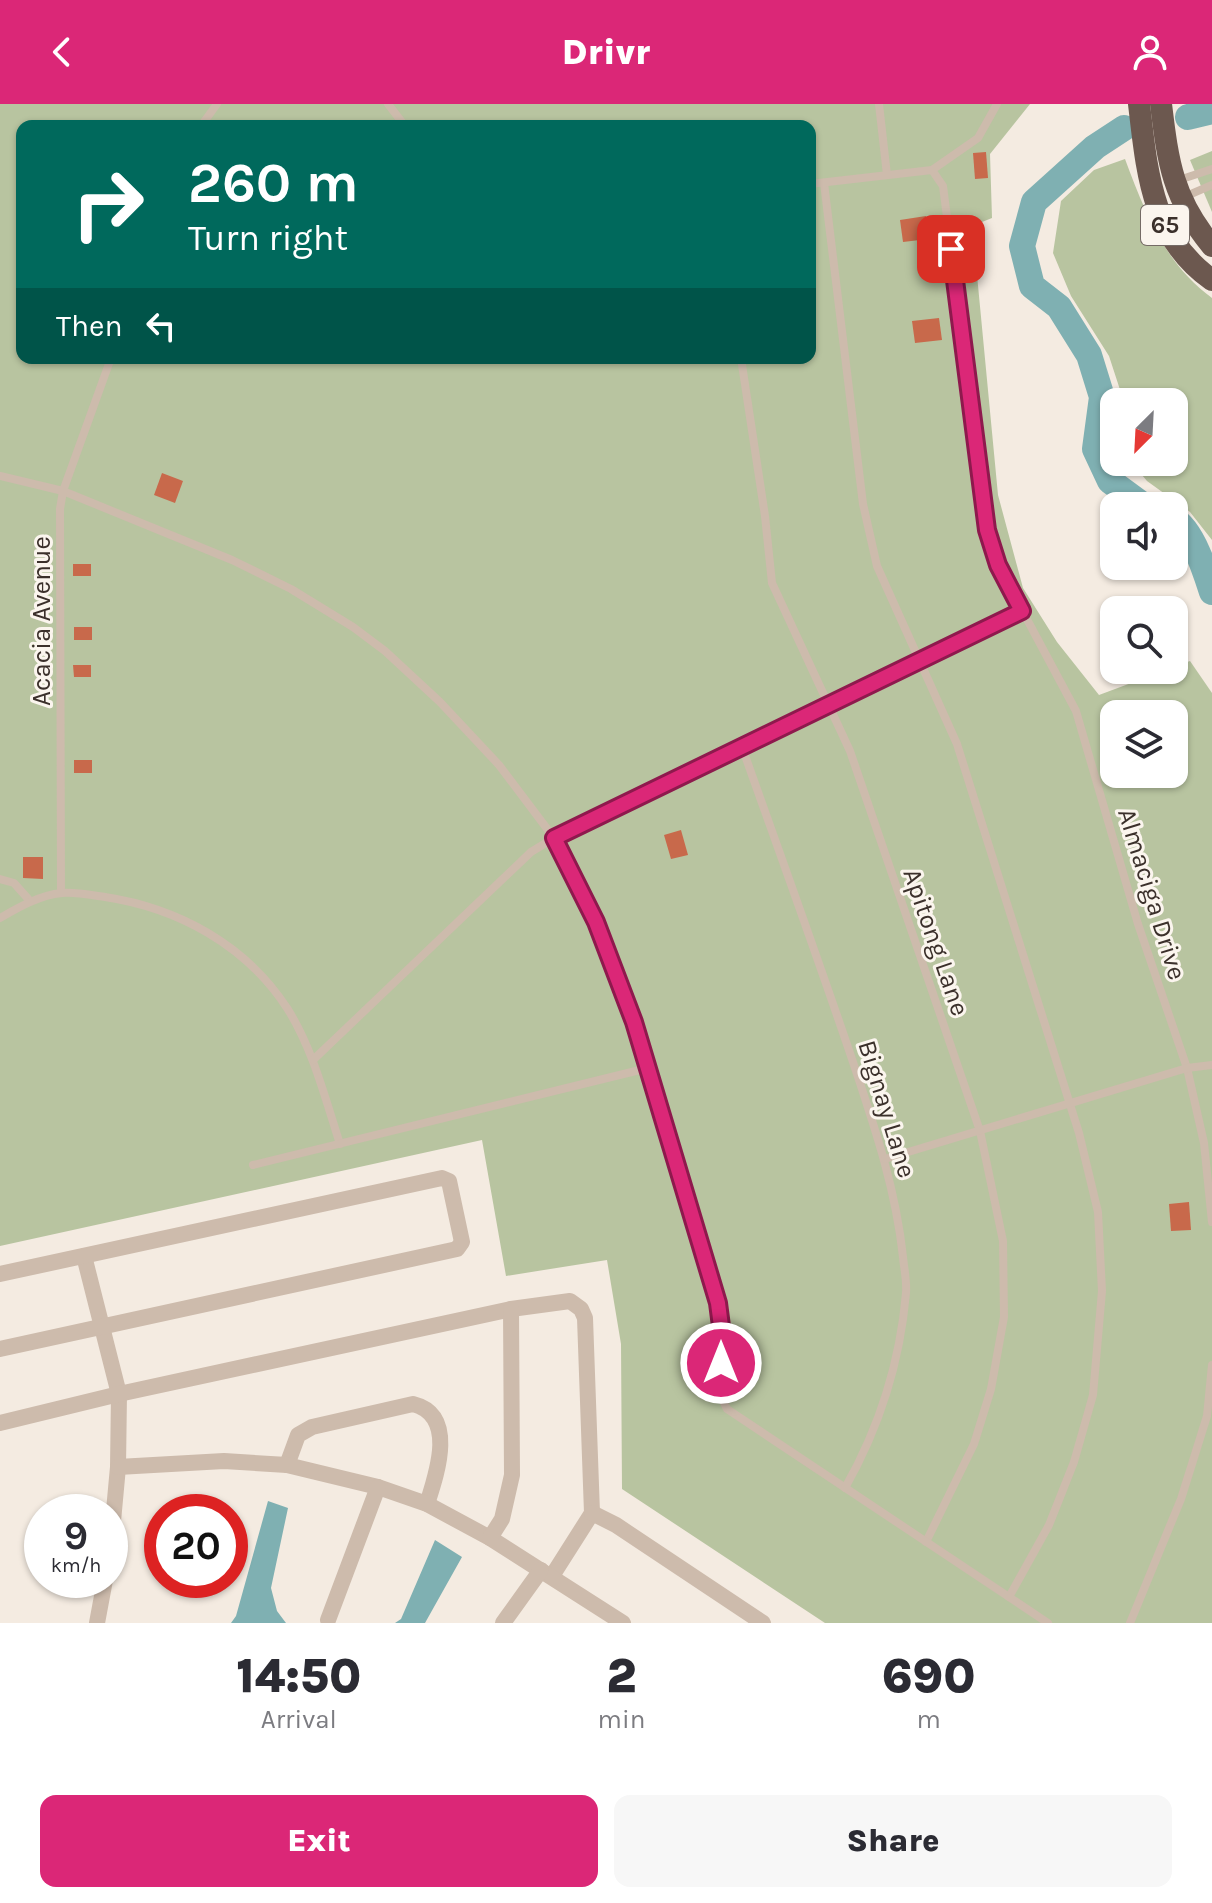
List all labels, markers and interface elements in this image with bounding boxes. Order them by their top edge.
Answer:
icon: back [40,30,84,74]
icon: person [1128,30,1172,74]
text: Drivr [562,31,650,73]
text: 260 m [188,150,359,215]
icon: right [56,152,160,256]
road number: 65 [1141,205,1189,245]
pin [917,215,985,283]
text: Turn right [188,217,348,259]
icon: arrive [929,227,973,271]
icon: left [139,304,183,348]
text: Then [56,308,123,344]
north arrow [1100,388,1188,476]
map controls [1100,388,1188,788]
button: sound [1100,492,1188,580]
street label: Acacia Avenue [26,536,57,706]
button: search [1100,596,1188,684]
button: layers [1100,700,1188,788]
street label: Almaciga Drive [1111,804,1193,984]
street label: Apitong Lane [896,864,976,1020]
street label: Bignay Lane [851,1036,923,1182]
position arrow [679,1321,763,1405]
speed limit sign: 20 [144,1494,248,1598]
text: 9 [64,1512,88,1559]
text: km/h [51,1554,101,1577]
text: 14:50 [236,1648,361,1704]
text: 2 [606,1648,637,1704]
text: 690 [882,1648,976,1704]
text: Arrival [261,1704,337,1735]
text: min [598,1704,645,1735]
text: m [916,1704,941,1735]
button: Exit [40,1795,598,1887]
button: Share [614,1795,1172,1887]

